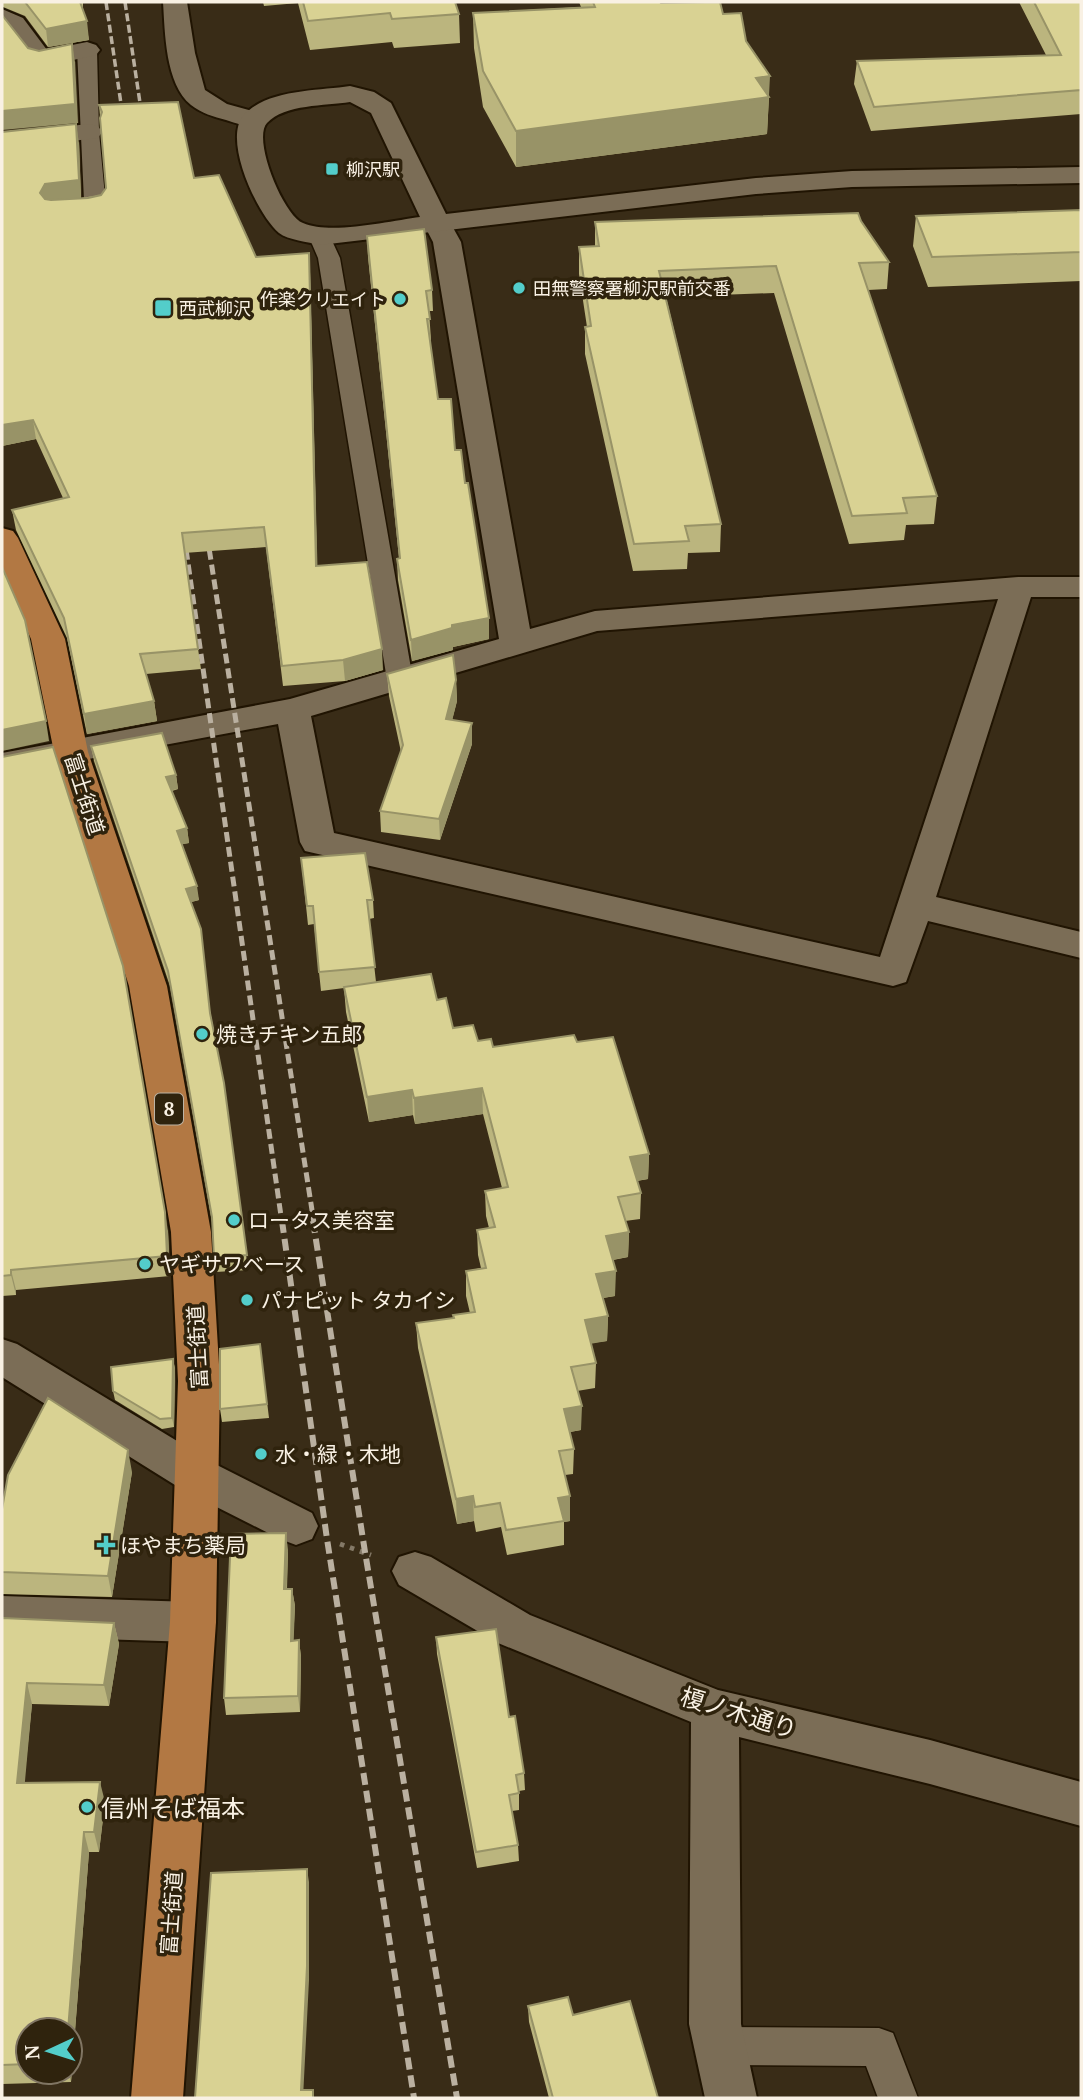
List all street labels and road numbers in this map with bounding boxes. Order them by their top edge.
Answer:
street label: 富士街道 [59,750,111,838]
road number: 8 [155,1093,183,1124]
street label: 富士街道 [181,1304,213,1390]
street label: 榎ノ木通り [677,1679,801,1745]
street label: 富士街道 [154,1870,188,1956]

